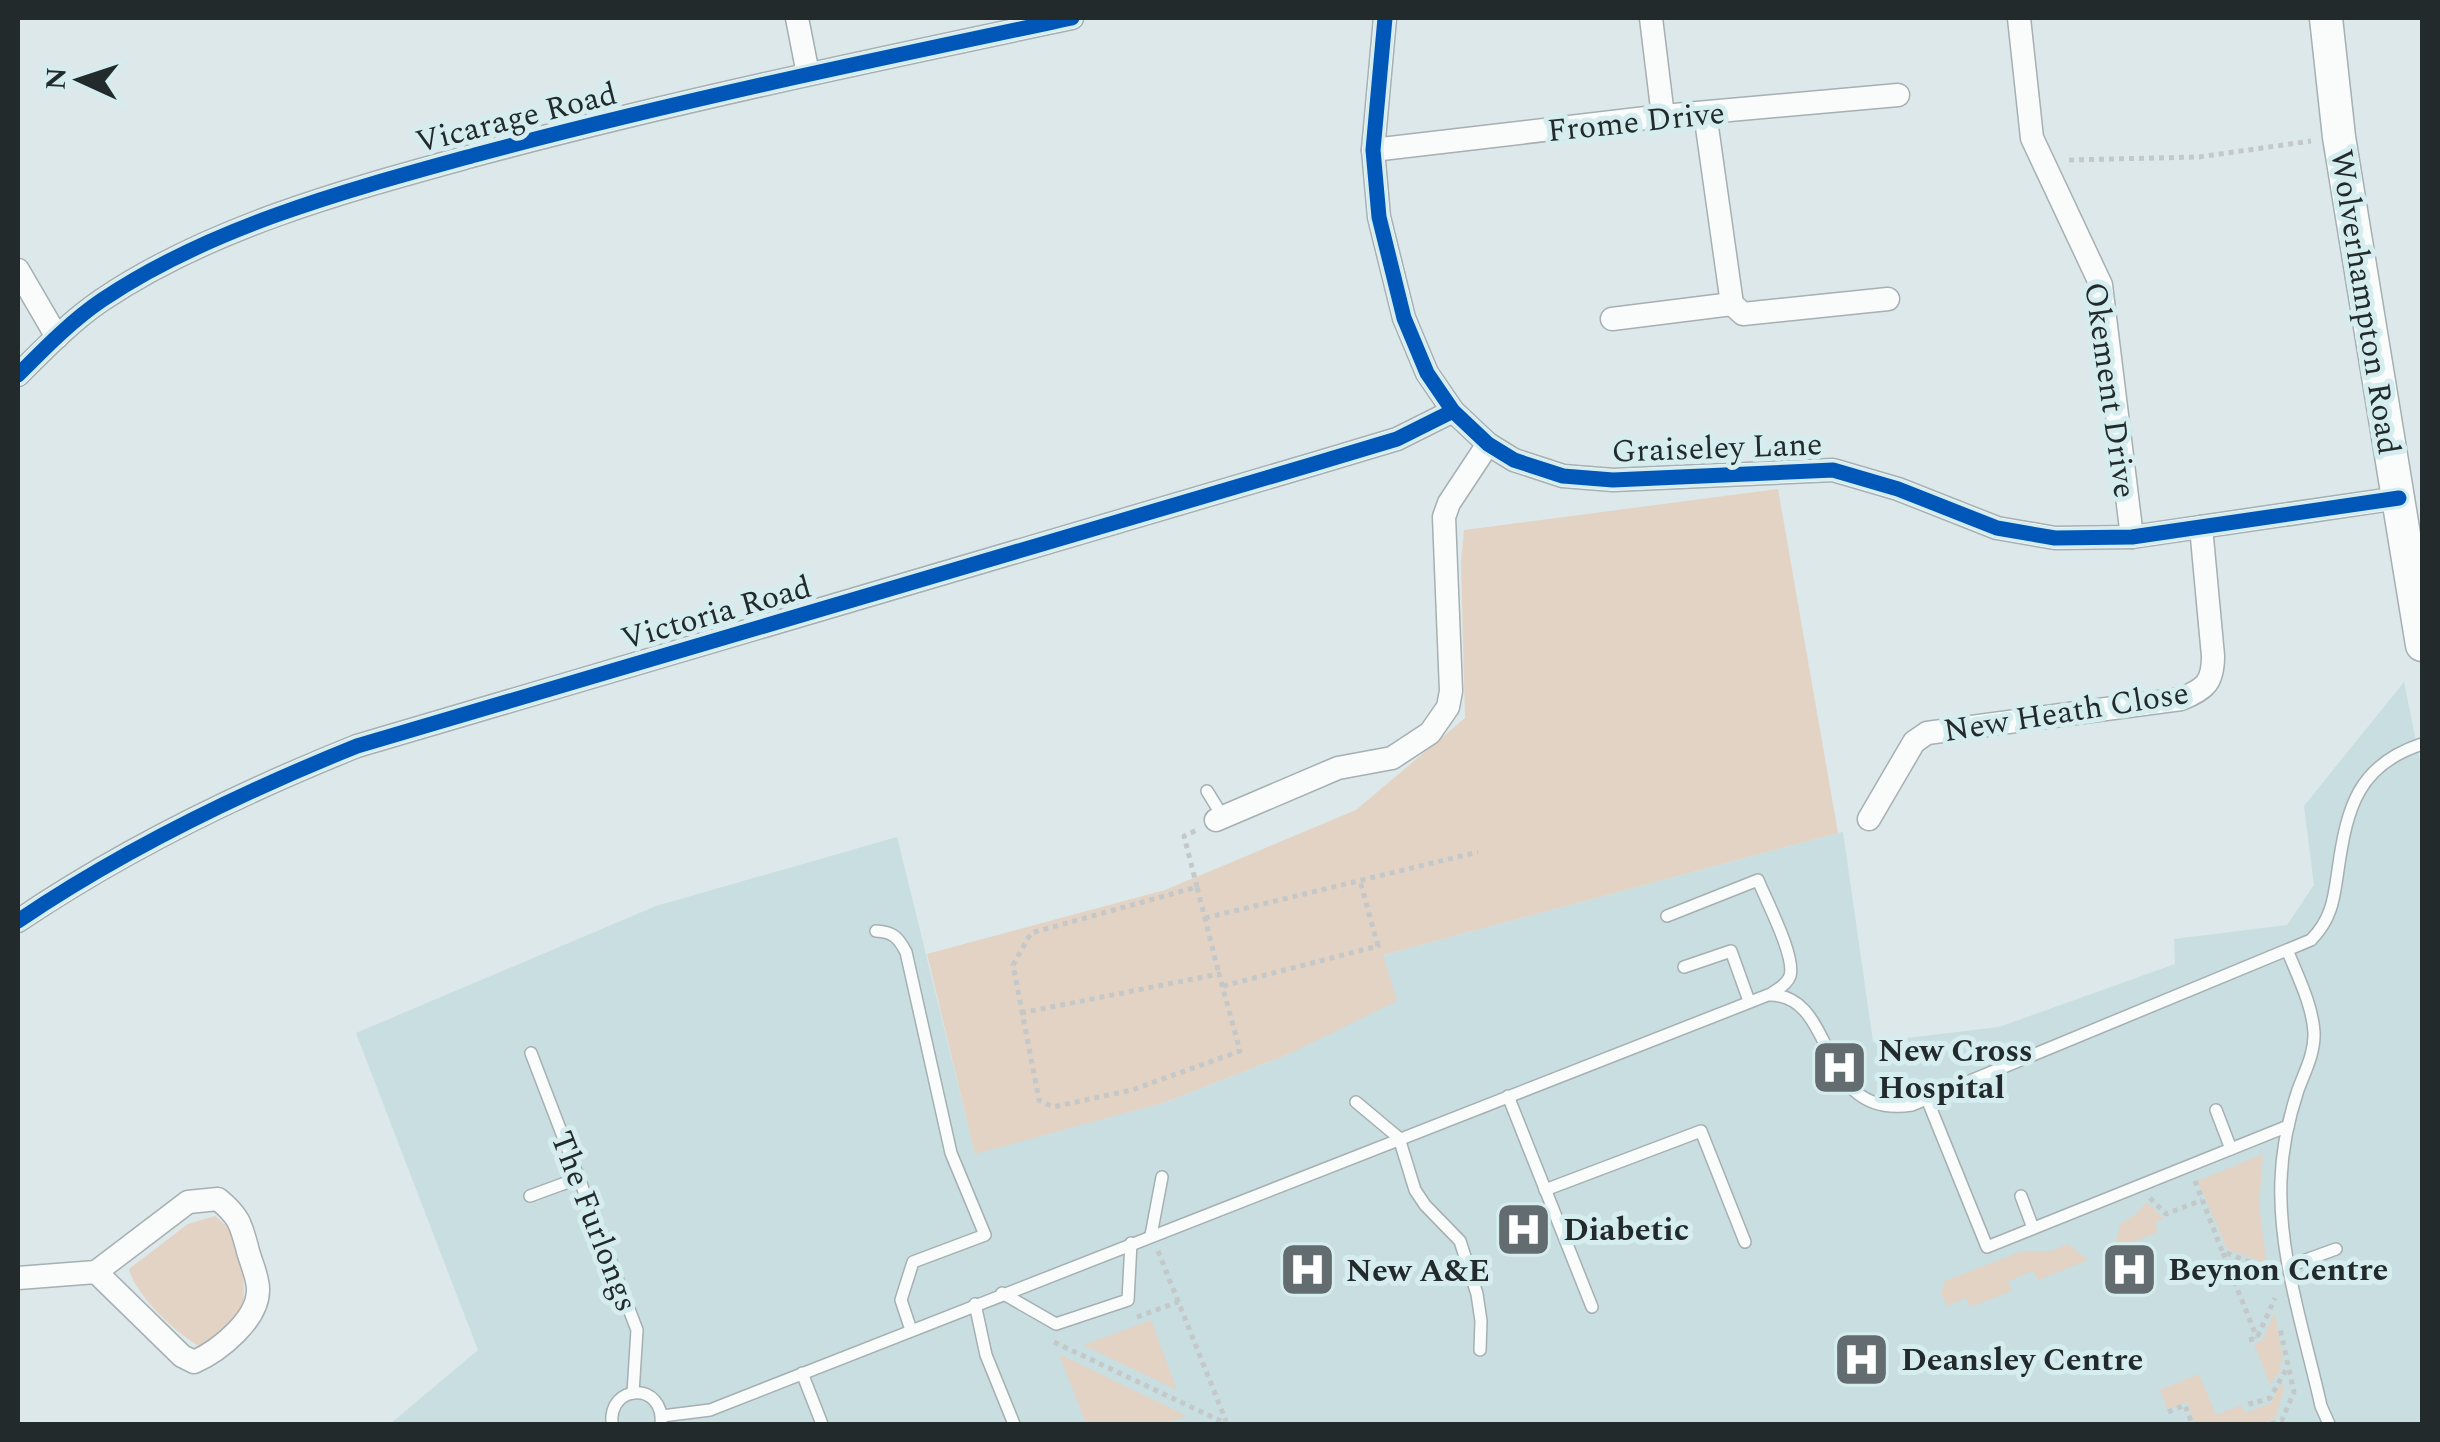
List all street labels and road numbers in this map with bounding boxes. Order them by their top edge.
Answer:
street label: Vicarage Road [411,70,622,167]
street label: Frome Drive [1545,89,1727,156]
street label: Wolverhampton Road [2316,146,2413,458]
street label: Okement Drive [2070,279,2149,501]
street label: Graiseley Lane [1611,420,1823,477]
street label: Victoria Road [615,563,817,664]
street label: New Heath Close [1940,669,2192,756]
street label: The Furlongs [537,1124,650,1319]

